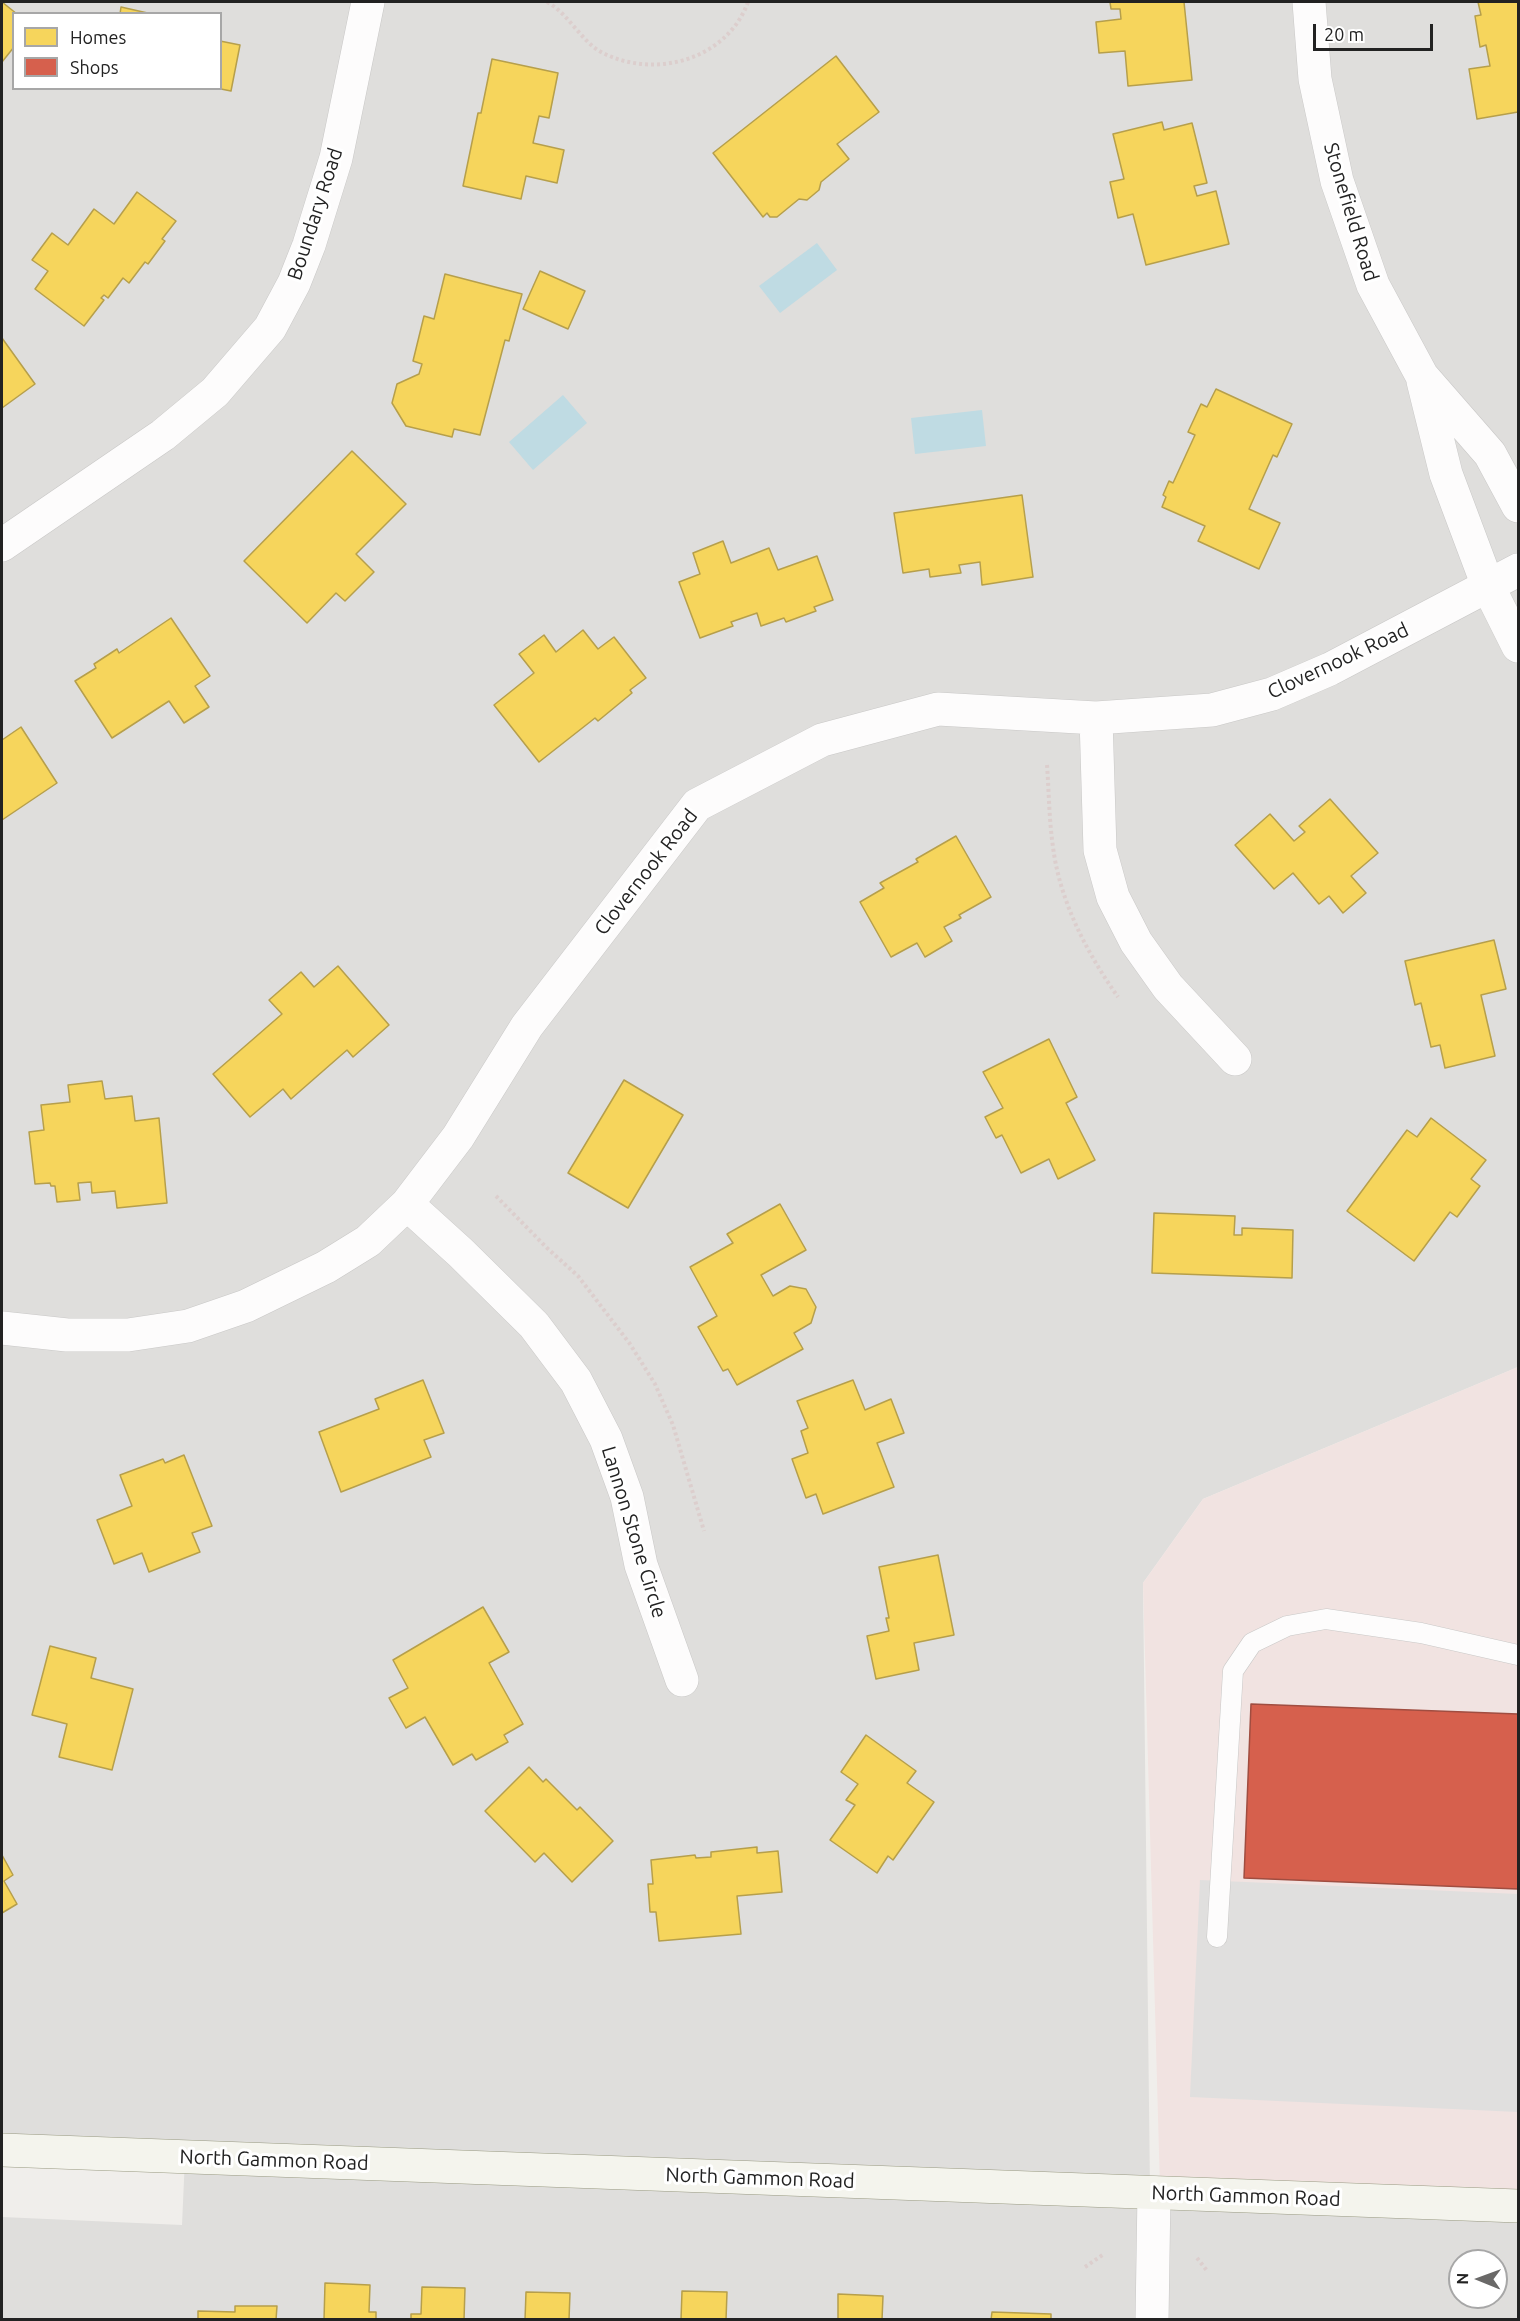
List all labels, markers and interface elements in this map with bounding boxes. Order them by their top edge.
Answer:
legend [12,12,222,90]
scale bar [1316,12,1436,50]
text: 20 m [1324,24,1364,44]
text: Homes [70,27,126,47]
text: Shops [70,57,119,77]
street label: Stonefield Road [1319,140,1383,284]
street label: Boundary Road [282,145,348,283]
street label: Clovernook Road [1264,618,1412,704]
street label: Clovernook Road [589,804,703,940]
street label: Lannon Stone Circle [596,1443,672,1621]
street label: North Gammon Road [179,2145,369,2175]
street label: North Gammon Road [665,2163,855,2193]
street label: North Gammon Road [1151,2181,1341,2211]
north arrow [1448,2249,1508,2309]
text: N [1453,2273,1471,2285]

